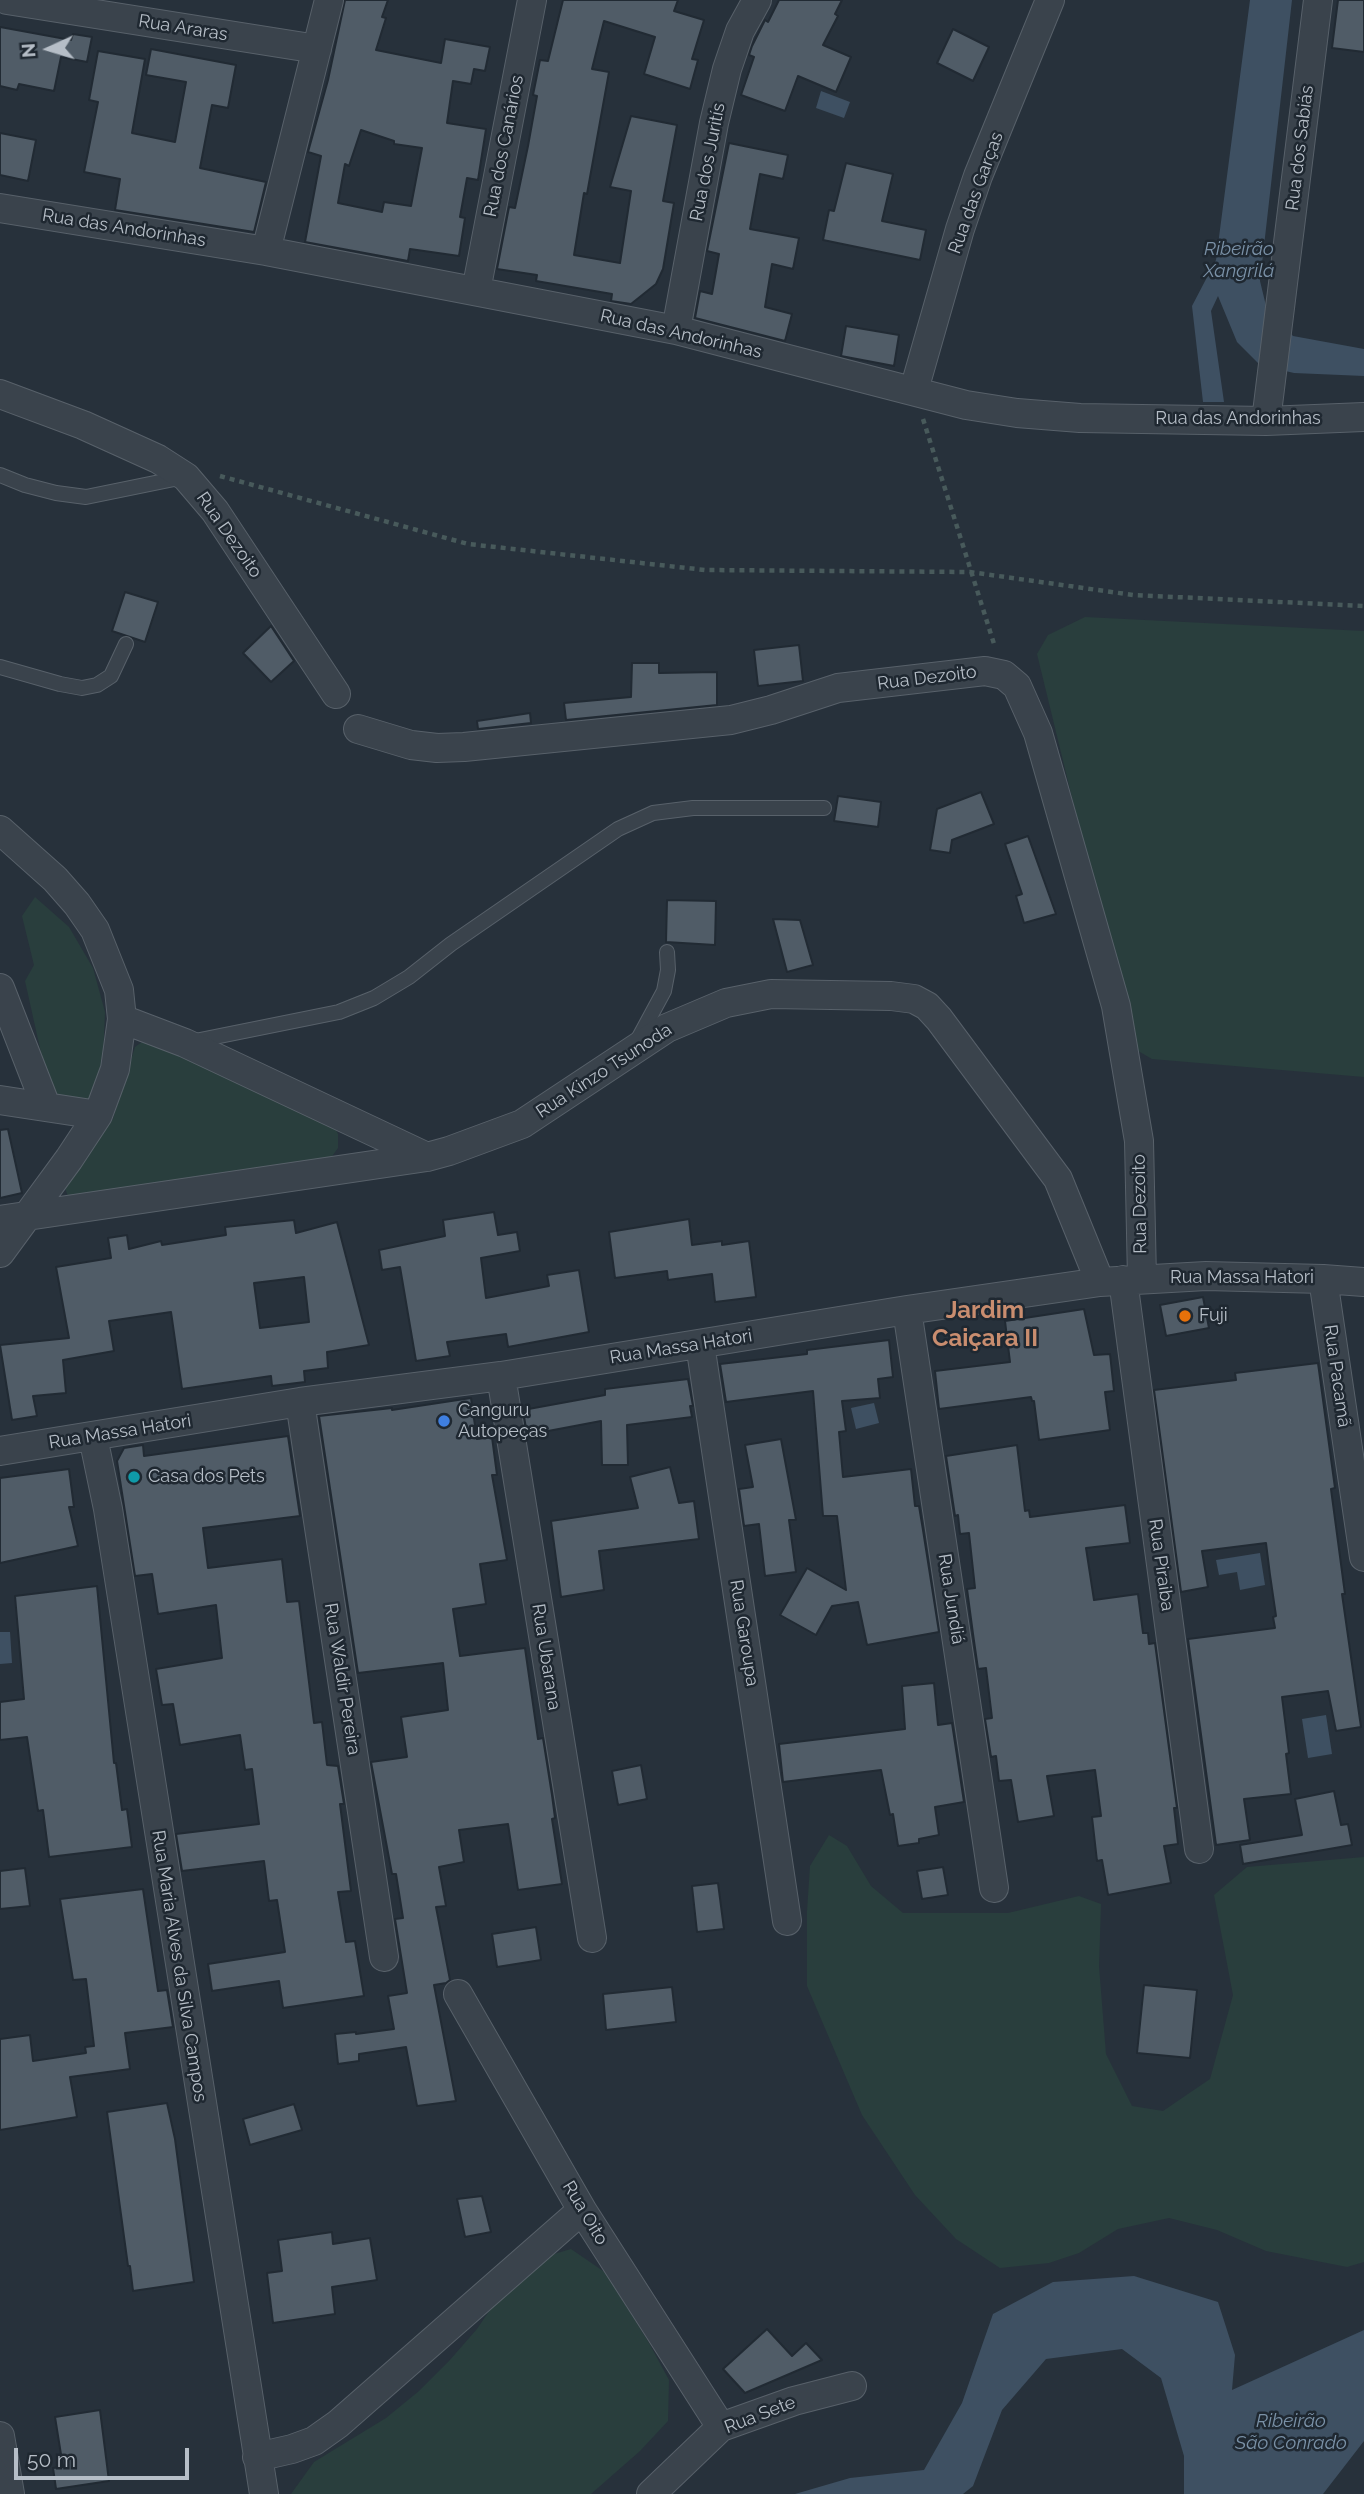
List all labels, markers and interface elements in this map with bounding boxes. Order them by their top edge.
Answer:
street label: Rua Araras [137,10,229,46]
north arrow [14,14,84,84]
text: N [17,42,40,58]
street label: Rua dos Canários [480,73,528,219]
street label: Rua dos Sabiás [1282,84,1318,212]
street label: Rua dos Juritís [686,101,730,223]
street label: Rua das Garças [944,129,1008,257]
street label: Rua das Andorinhas [41,204,207,252]
water label: Ribeirão Xangrilá [1204,238,1274,282]
street label: Rua das Andorinhas [598,305,764,363]
street label: Rua das Andorinhas [1155,408,1321,430]
street label: Rua Dezoito [192,488,266,582]
street label: Rua Dezoito [876,661,978,695]
street label: Rua Kinzo Tsunoda [532,1019,676,1123]
street label: Rua Dezoito [1128,1154,1152,1254]
street label: Rua Massa Hatori [1170,1267,1314,1289]
district label: Jardim Caiçara II [932,1297,1038,1353]
place label: Fuji [1199,1305,1228,1327]
marker: Fuji [1177,1308,1193,1324]
street label: Rua Pacamã [1319,1323,1355,1429]
street label: Rua Massa Hatori [608,1325,754,1369]
place label: Canguru Autopeças [458,1400,547,1442]
street label: Rua Massa Hatori [47,1410,193,1454]
marker: Canguru Autopeças [436,1413,452,1429]
place label: Casa dos Pets [148,1466,265,1488]
marker: Casa dos Pets [126,1469,142,1485]
street label: Rua Piraiba [1144,1518,1178,1612]
street label: Rua Jundiá [933,1552,969,1646]
street label: Rua Garoupa [725,1578,763,1688]
street label: Rua Waldir Pereira [319,1601,365,1757]
street label: Rua Ubarana [527,1602,565,1712]
street label: Rua Maria Alves da Silva Campos [147,1829,211,2103]
street label: Rua Oito [558,2177,612,2249]
street label: Rua Sete [721,2392,799,2438]
water label: Ribeirão São Conrado [1235,2410,1347,2454]
scale bar [18,2434,192,2478]
text: 50 m [27,2447,76,2472]

